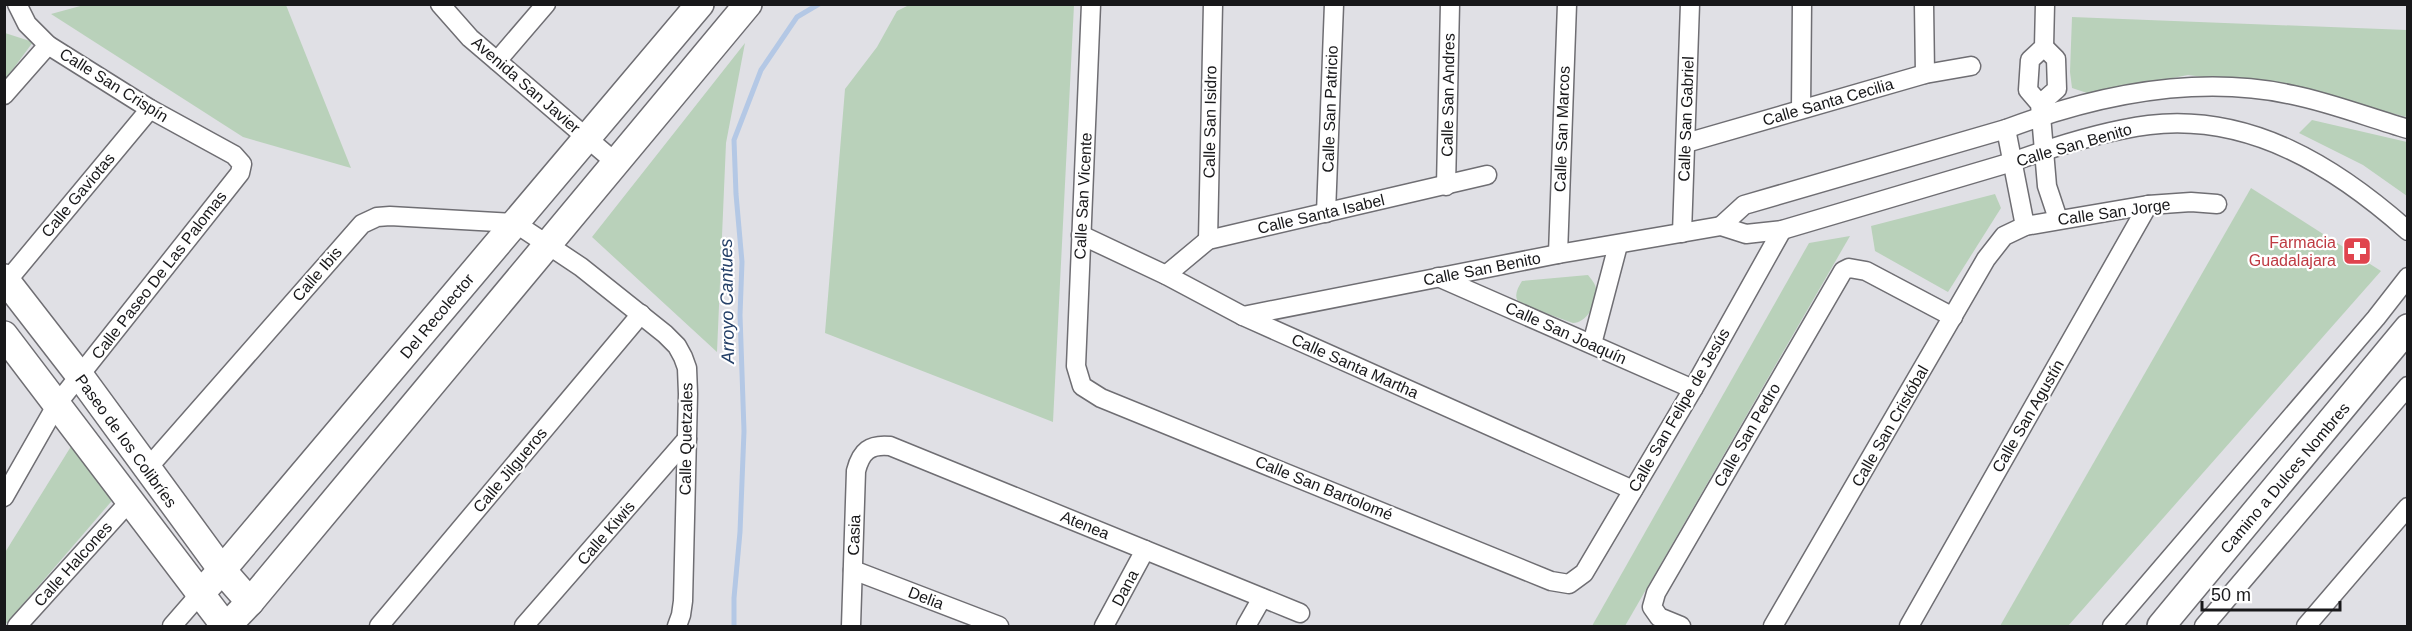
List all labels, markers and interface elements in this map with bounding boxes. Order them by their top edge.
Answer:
street label: Avenida San Javier [469,33,584,137]
street label: Calle San Andres [1438,33,1458,157]
street label: Calle San Crispín [57,45,171,125]
street label: Calle San Patricio [1319,45,1341,173]
street label: Calle San Gabriel [1675,56,1697,182]
street label: Calle San Isidro [1201,65,1219,179]
street label: Calle San Marcos [1551,66,1573,192]
street label: Calle Santa Cecilia [1761,75,1895,129]
street label: Calle San Benito [2014,120,2134,170]
street label: Calle San Vicente [1071,132,1095,260]
street label: Calle Gaviotas [38,150,118,240]
street label: Calle Paseo De Las Palomas [88,188,230,362]
street label: Calle Santa Isabel [1256,191,1386,237]
street label: Calle San Jorge [2056,196,2172,228]
place label: Farmacia Guadalajara [2249,234,2336,269]
pharmacy icon: Farmacia Guadalajara [2341,235,2373,267]
water label: Arroyo Cantues [716,238,738,365]
street label: Calle Ibis [289,244,345,304]
street label: Calle San Benito [1422,249,1542,289]
street label: Del Recolector [397,270,478,362]
street label: Calle San Joaquín [1503,299,1629,367]
street label: Calle San Felipe de Jesús [1625,325,1733,495]
street label: Calle Santa Martha [1289,330,1421,402]
street label: Calle San Agustín [1989,357,2067,475]
street label: Calle San Cristóbal [1848,362,1932,490]
street label: Paseo de los Colibríes [72,371,180,511]
street label: Calle San Pedro [1711,380,1784,490]
street label: Calle Quetzales [677,382,695,496]
street label: Camino a Dulces Nombres [2217,399,2353,557]
street label: Calle Jilgueros [470,424,550,516]
street label: Calle San Bartolomé [1253,453,1395,523]
street label: Calle Kiwis [574,498,638,568]
street label: Atenea [1058,508,1112,542]
street label: Casia [845,514,863,556]
street label: Calle Halcones [31,518,115,610]
street label: Dana [1109,567,1142,609]
scale bar [2202,574,2340,612]
street label: Delia [906,584,946,613]
text: 50 m [2211,585,2251,605]

